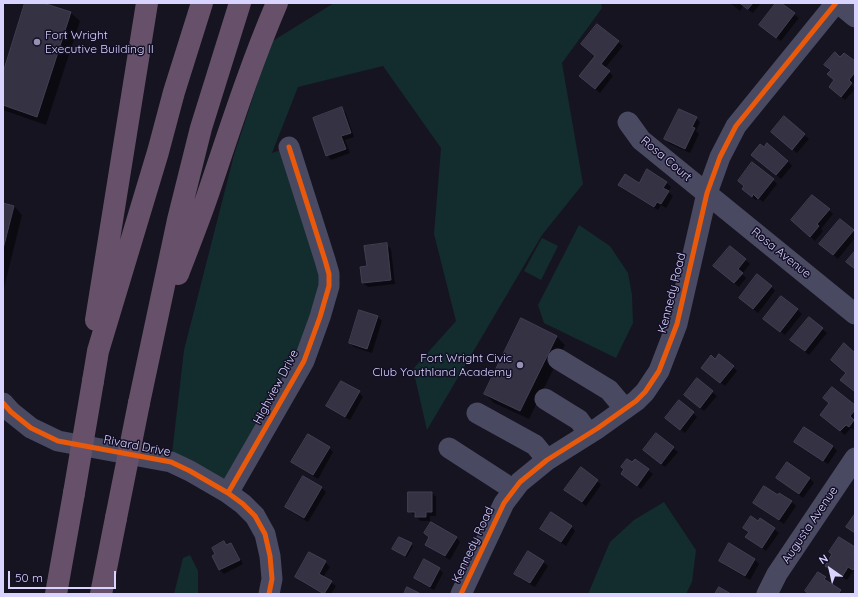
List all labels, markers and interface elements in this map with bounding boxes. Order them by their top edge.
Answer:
place label: Fort Wright Executive Building II [45,28,154,56]
marker: Fort Wright Executive Building II [32,37,42,47]
street label: Rosa Court [638,134,694,184]
street label: Rosa Avenue [748,225,814,281]
street label: Kennedy Road [655,251,689,335]
street label: Highview Drive [250,347,302,427]
place label: Fort Wright Civic Club Youthland Academy [372,351,512,379]
marker: Fort Wright Civic Club Youthland Academy [515,360,525,370]
street label: Rivard Drive [102,432,172,460]
street label: Augusta Avenue [779,484,841,566]
street label: Kennedy Road [449,505,497,585]
north arrow [810,549,850,589]
text: N [816,551,831,567]
scale bar [10,563,118,589]
text: 50 m [15,570,43,585]

